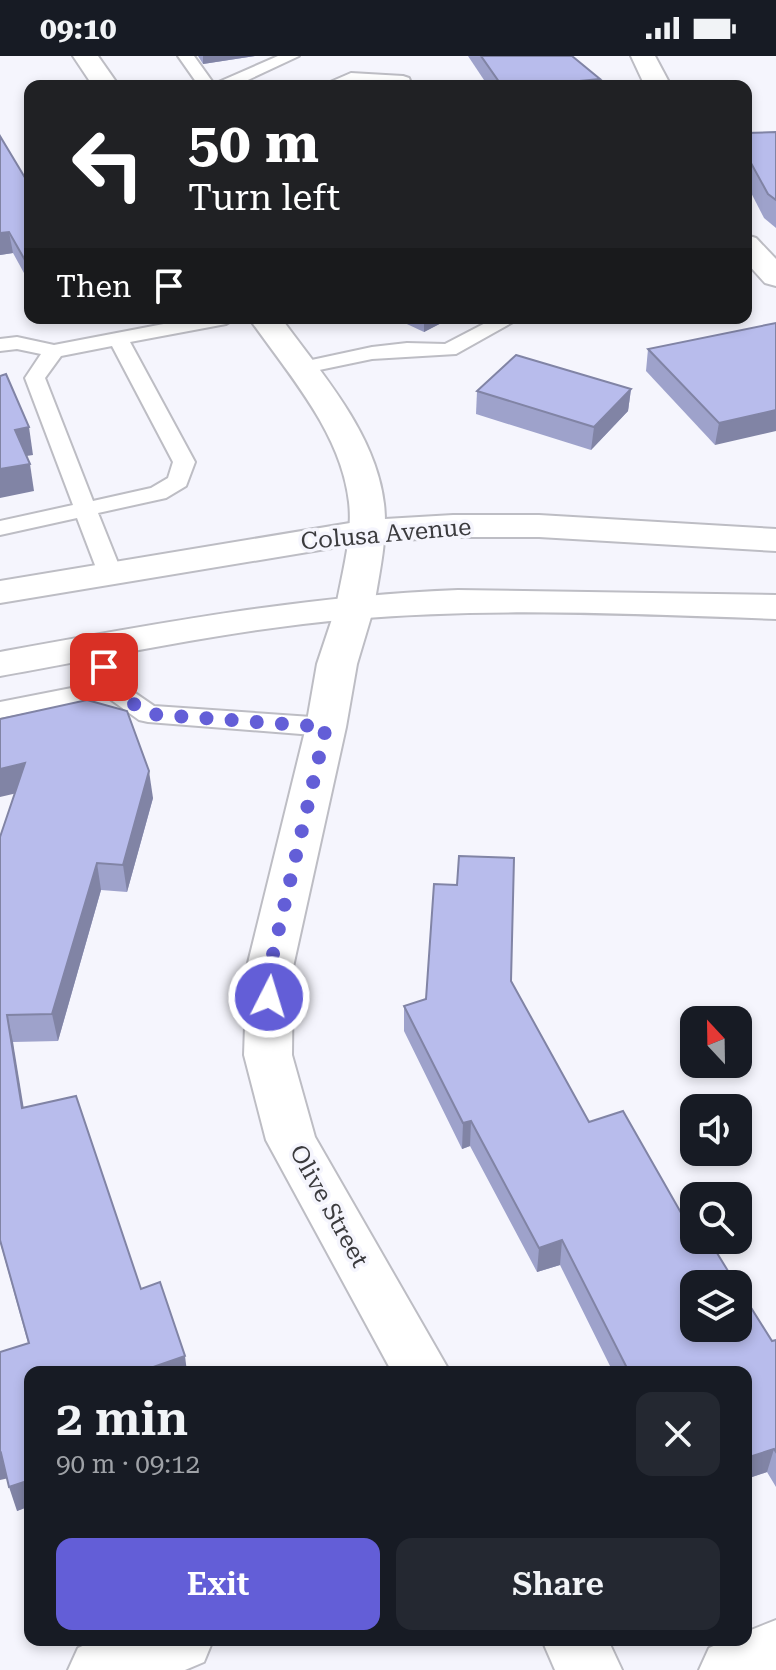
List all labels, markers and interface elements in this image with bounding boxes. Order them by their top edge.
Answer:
text: 09:10 [40,11,117,46]
text: 50 m [188,110,319,176]
icon: left [56,112,160,216]
text: Turn left [188,177,340,219]
icon: arrive [147,264,191,308]
text: Then [56,269,131,304]
street label: Colusa Avenue [300,513,472,555]
pin [70,633,138,701]
icon: arrive [82,645,126,689]
position arrow [227,955,311,1039]
north arrow [680,1006,752,1078]
map controls [680,1006,752,1342]
button: sound [680,1094,752,1166]
street label: Olive Street [284,1140,374,1272]
button: search [680,1182,752,1254]
button: layers [680,1270,752,1342]
text: 2 min [56,1391,188,1447]
button: close [636,1392,720,1476]
text: 90 m · 09:12 [56,1449,200,1479]
button: Exit [56,1538,380,1630]
button: Share [396,1538,720,1630]

